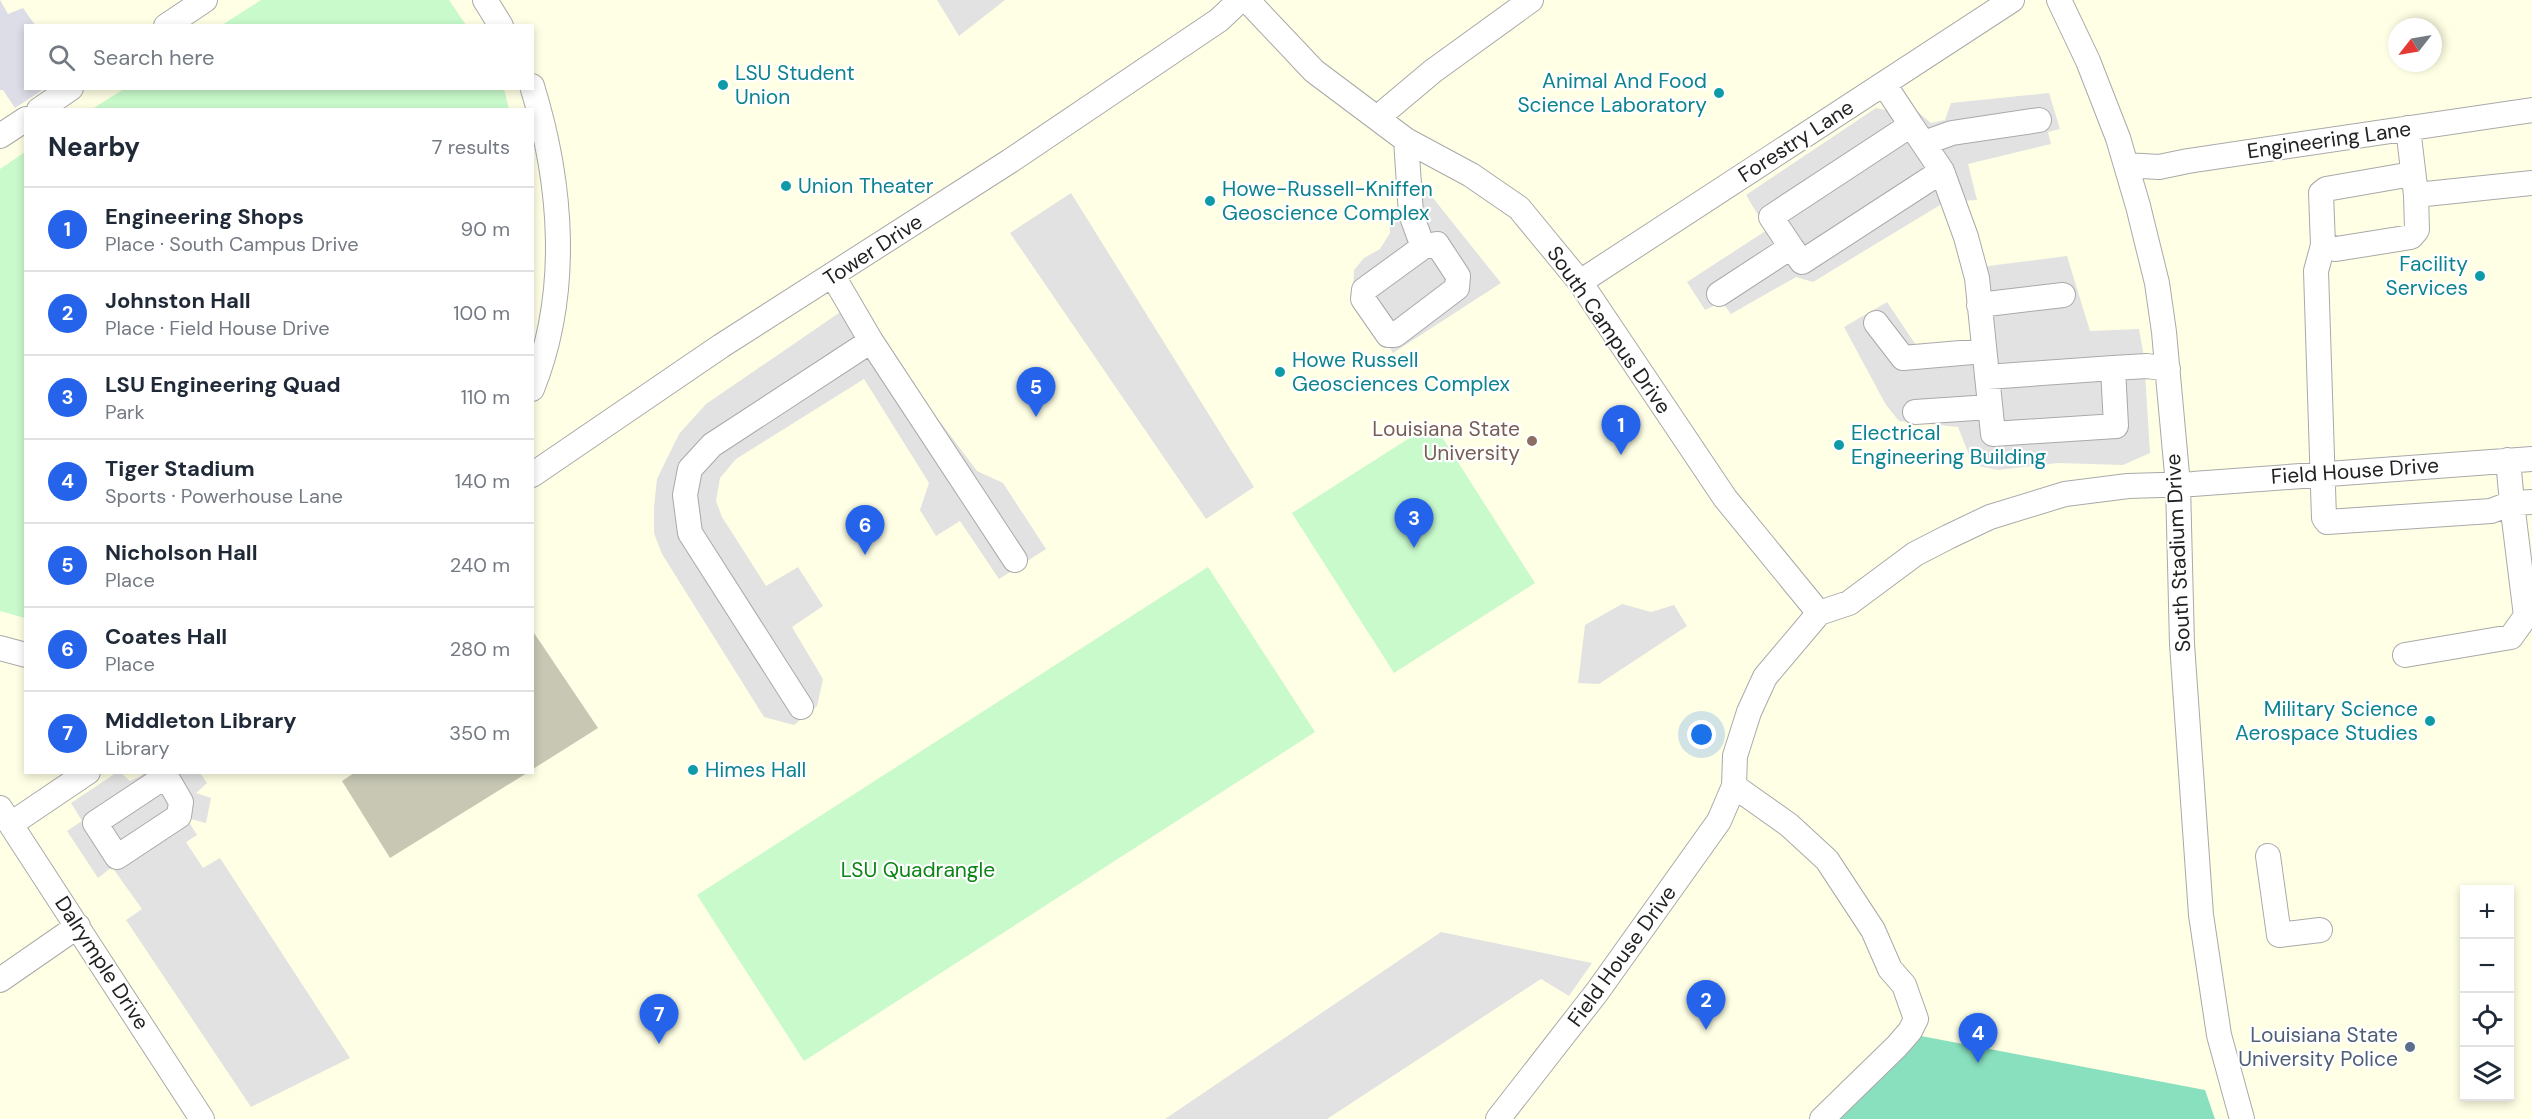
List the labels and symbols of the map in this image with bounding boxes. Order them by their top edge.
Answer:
north arrow [2388,18,2442,72]
place label: LSU Student Union [735,59,855,111]
place label: Animal And Food Science Laboratory [1517,67,1707,119]
marker: LSU Student Union [716,78,730,92]
marker: Animal And Food Science Laboratory [1712,86,1726,100]
street label: Forestry Lane [1733,93,1859,189]
street label: Engineering Lane [2245,115,2413,165]
place label: Union Theater [798,172,934,200]
place label: Howe-Russell-Kniffen Geoscience Complex [1222,175,1433,227]
marker: Union Theater [779,179,793,193]
marker: Howe-Russell-Kniffen Geoscience Complex [1203,194,1217,208]
street label: Tower Drive [818,208,928,292]
street label: South Campus Drive [1541,241,1678,420]
place label: Facility Services [2386,250,2468,302]
marker: Facility Services [2473,269,2487,283]
place label: Howe Russell Geosciences Complex [1292,346,1510,398]
marker: Howe Russell Geosciences Complex [1273,365,1287,379]
pin: 5 [1016,368,1056,417]
pin: 1 [1602,406,1640,455]
place label: Louisiana State University [1372,415,1520,467]
place label: Electrical Engineering Building [1851,419,2046,471]
marker: Louisiana State University [1525,434,1539,448]
marker: Electrical Engineering Building [1832,438,1846,452]
street label: Field House Drive [2270,451,2440,491]
street label: South Stadium Drive [2159,453,2197,653]
pin: 3 [1394,498,1434,548]
pin: 6 [846,506,884,555]
place label: Military Science Aerospace Studies [2235,695,2418,747]
marker: Military Science Aerospace Studies [2423,714,2437,728]
your location [1687,720,1716,749]
place label: Himes Hall [705,756,806,784]
marker: Himes Hall [686,763,700,777]
park label: LSU Quadrangle [841,856,995,884]
street label: Field House Drive [1561,880,1683,1032]
street label: Dalrymple Drive [48,891,156,1035]
pin: 2 [1686,980,1726,1030]
pin: 7 [640,994,678,1044]
pin: 4 [1958,1014,1998,1063]
place label: Louisiana State University Police [2238,1021,2398,1073]
marker: Louisiana State University Police [2403,1040,2417,1054]

